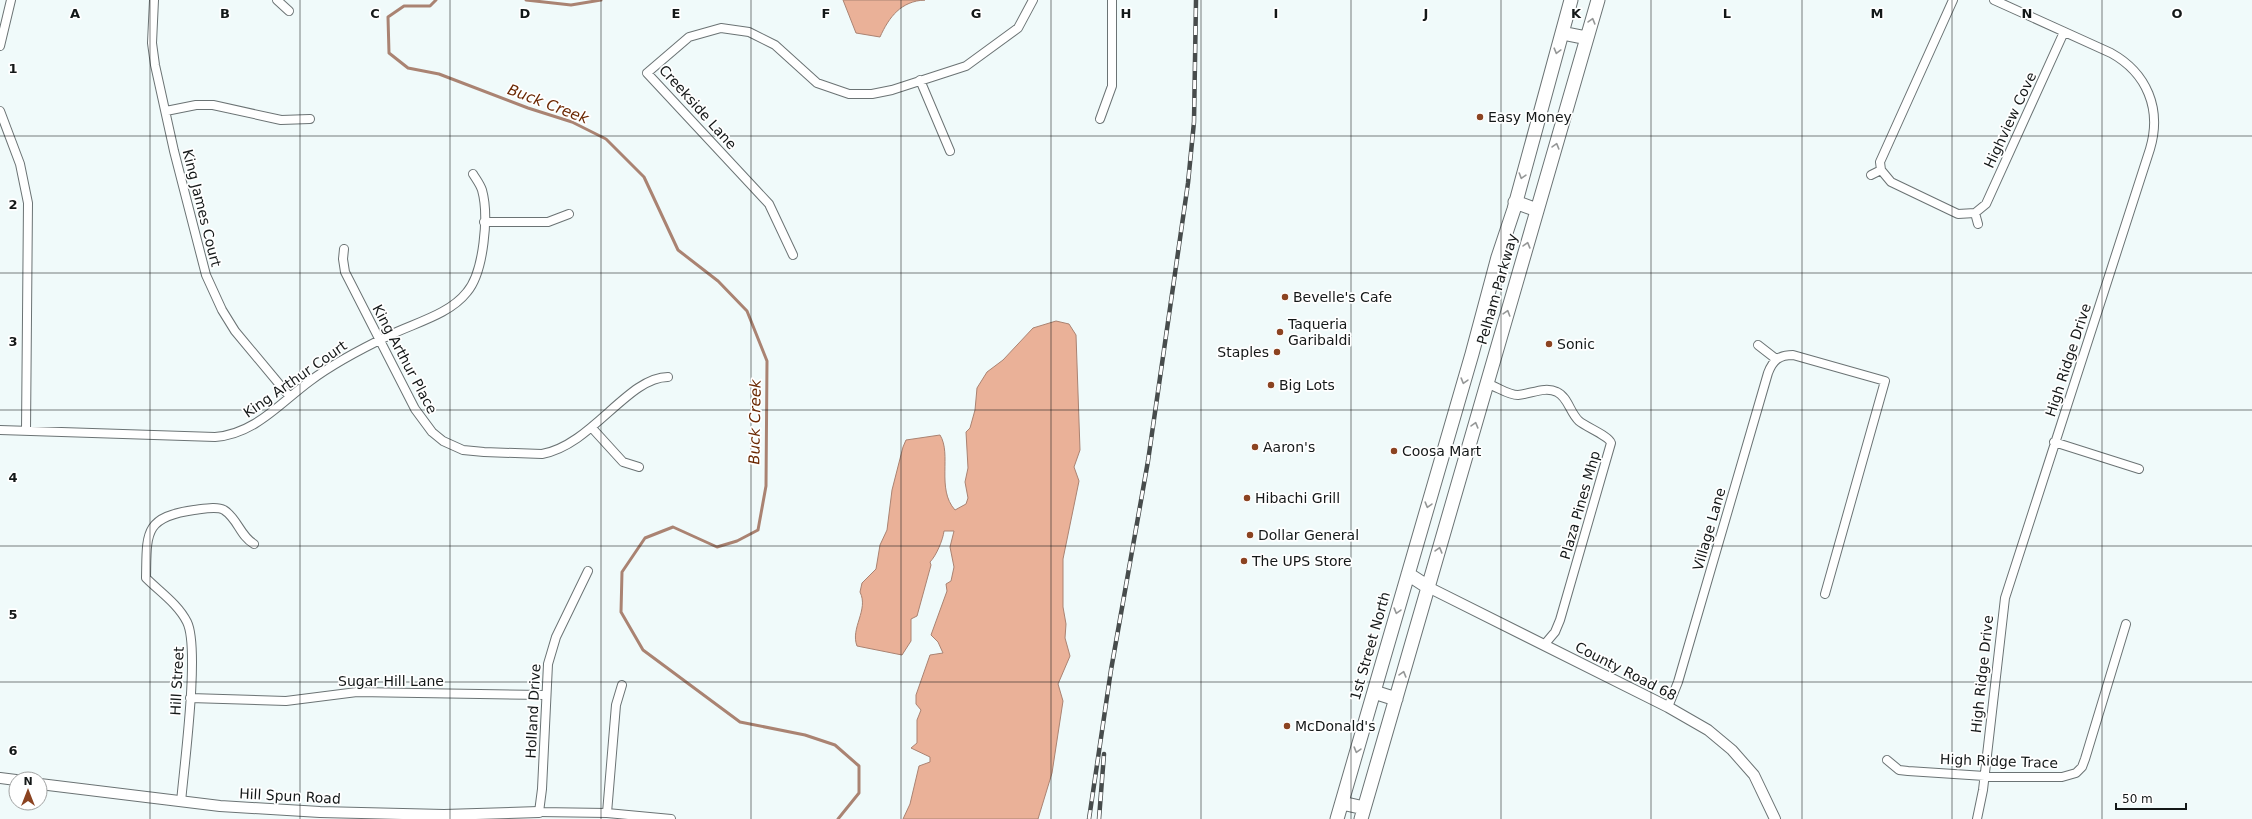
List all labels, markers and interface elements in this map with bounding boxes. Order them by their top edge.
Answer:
text: A [70,6,80,21]
text: B [220,6,230,21]
text: C [370,6,380,21]
text: D [520,6,531,21]
text: E [672,6,680,21]
text: F [822,6,830,21]
text: G [971,6,981,21]
text: H [1121,6,1131,21]
text: I [1274,6,1278,21]
text: J [1423,6,1428,21]
text: K [1571,6,1582,21]
text: L [1723,6,1731,21]
text: M [1871,6,1883,21]
text: N [2022,6,2032,21]
text: O [2171,6,2183,21]
one-way arrow [1587,17,1596,24]
one-way arrow [1553,47,1562,54]
text: 1 [8,61,18,76]
street label: Creekside Lane [656,62,740,152]
street label: Highview Cove [1981,69,2039,171]
water label: Buck Creek [505,80,592,128]
place label: Easy Money [1488,109,1572,125]
marker: Easy Money [1475,112,1485,122]
one-way arrow [1551,142,1560,149]
street label: King James Court [180,148,224,269]
one-way arrow [1518,173,1527,180]
text: 2 [8,197,18,212]
street label: Pelham Parkway [1474,232,1520,346]
one-way arrow [1522,241,1531,248]
place label: Bevelle's Cafe [1293,289,1392,305]
marker: Bevelle's Cafe [1280,292,1290,302]
street label: High Ridge Drive [2042,301,2094,419]
street label: King Arthur Place [369,302,441,416]
one-way arrow [1502,310,1511,317]
place label: Taqueria Garibaldi [1287,316,1351,348]
marker: Taqueria Garibaldi [1275,327,1285,337]
text: 3 [8,334,18,349]
place label: Sonic [1557,336,1595,352]
street label: King Arthur Court [240,337,350,421]
marker: Sonic [1544,339,1554,349]
place label: Staples [1217,344,1269,360]
marker: Staples [1272,347,1282,357]
place label: Big Lots [1279,377,1335,393]
one-way arrow [1460,377,1469,384]
water label: Buck Creek [745,378,765,465]
marker: Big Lots [1266,380,1276,390]
one-way arrow [1470,422,1479,429]
place label: Aaron's [1263,439,1315,455]
marker: Aaron's [1250,442,1260,452]
place label: Coosa Mart [1402,443,1482,459]
marker: Coosa Mart [1389,446,1399,456]
street label: Plaza Pines Mhp [1557,449,1603,561]
text: 4 [8,470,18,485]
street label: Village Lane [1690,486,1728,572]
place label: Hibachi Grill [1255,490,1340,506]
marker: Hibachi Grill [1242,493,1252,503]
one-way arrow [1424,502,1433,509]
place label: Dollar General [1258,527,1359,543]
marker: Dollar General [1245,530,1255,540]
one-way arrow [1434,547,1443,554]
place label: The UPS Store [1251,553,1352,569]
marker: The UPS Store [1239,556,1249,566]
street label: 1st Street North [1347,590,1393,702]
text: 5 [8,607,18,622]
one-way arrow [1393,608,1402,615]
street label: High Ridge Drive [1968,614,1996,734]
street label: County Road 68 [1573,639,1679,703]
street label: Hill Street [167,646,187,716]
street label: Holland Drive [523,663,543,759]
one-way arrow [1398,671,1407,678]
street label: Sugar Hill Lane [338,673,444,689]
place label: McDonald's [1295,718,1376,734]
marker: McDonald's [1282,721,1292,731]
text: 6 [8,743,18,758]
one-way arrow [1353,746,1362,753]
street label: High Ridge Trace [1940,751,2058,771]
north arrow [8,771,48,811]
text: N [23,775,33,788]
street label: Hill Spun Road [239,785,341,807]
scale bar [2116,785,2186,811]
text: 50 m [2122,792,2153,806]

